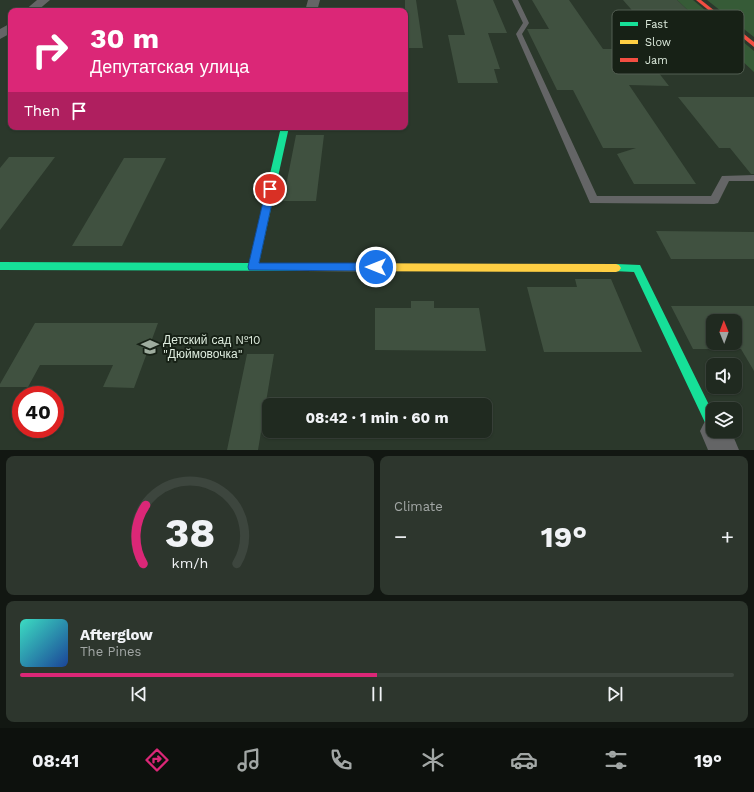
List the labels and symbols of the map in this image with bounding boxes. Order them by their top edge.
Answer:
legend [612,10,744,74]
text: Fast [645,18,668,31]
text: Slow [645,36,671,49]
text: Jam [645,54,668,67]
pin [253,172,287,206]
position arrow [355,246,397,288]
north arrow [706,314,742,350]
place label: Детский сад №10 "Дюймовочка" [163,333,261,361]
school or university icon: Детский сад №10 "Дюймовочка" [140,337,160,357]
speed limit sign: 40 [12,386,64,438]

